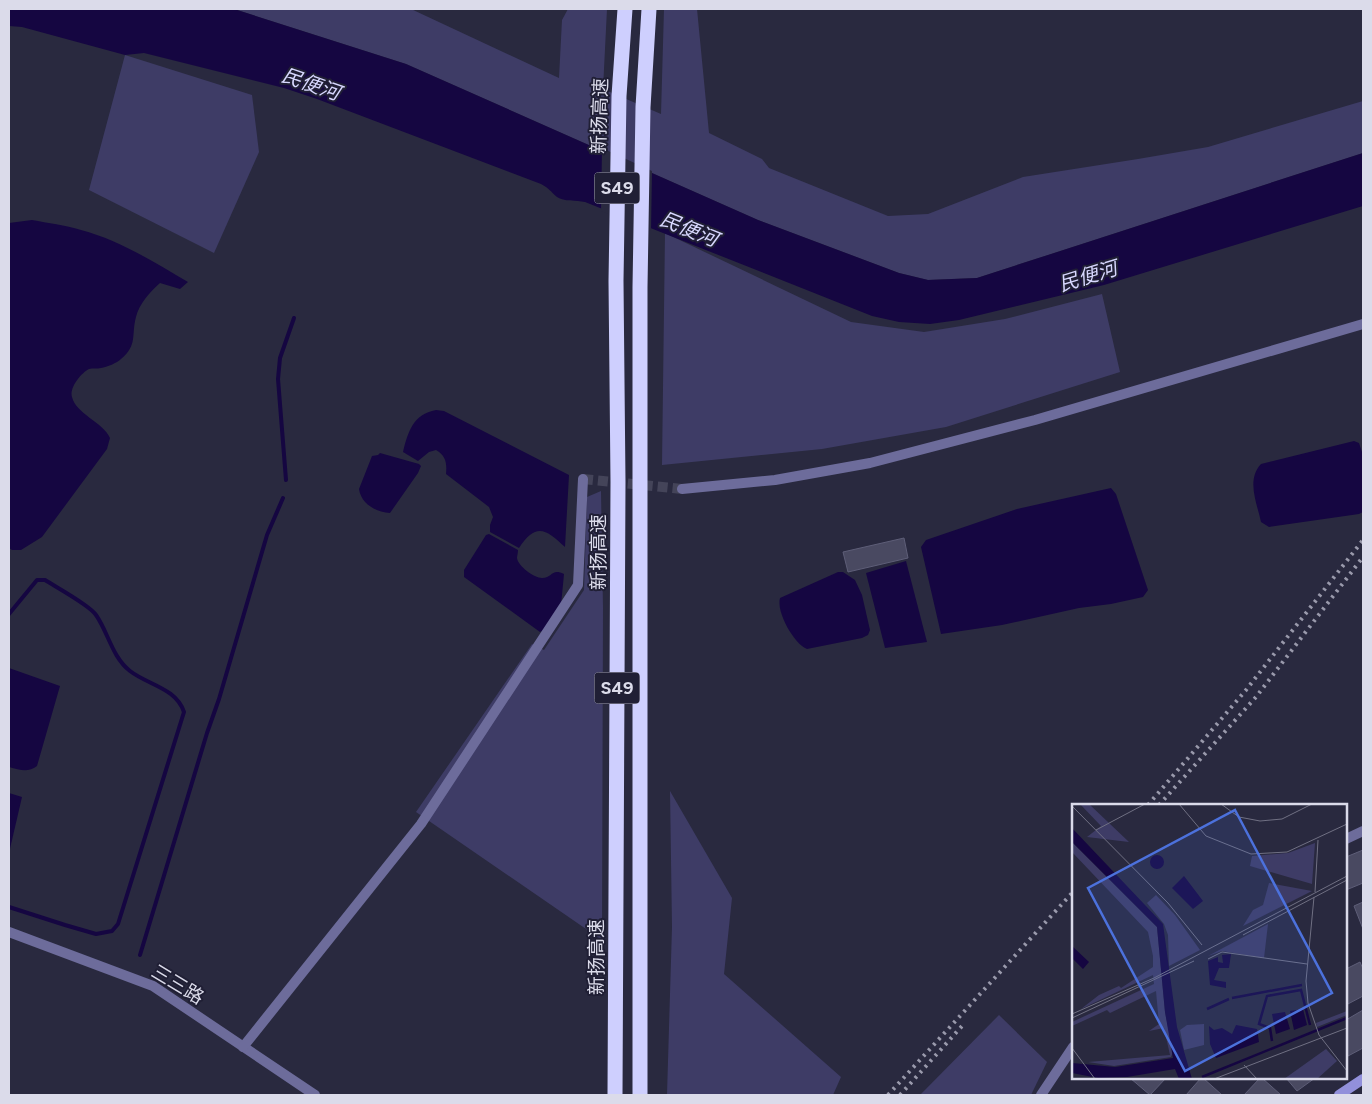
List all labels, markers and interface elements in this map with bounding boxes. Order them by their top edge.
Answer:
water label: 民便河 [279,63,347,106]
street label: 新扬高速 [587,78,612,154]
road number: S49 [594,172,640,204]
water label: 民便河 [657,207,725,253]
water label: 民便河 [1056,255,1124,296]
street label: 新扬高速 [587,514,610,590]
road number: S49 [594,672,640,704]
inset map [1072,804,1347,1079]
street label: 新扬高速 [585,919,608,995]
street label: 三三路 [147,960,208,1009]

